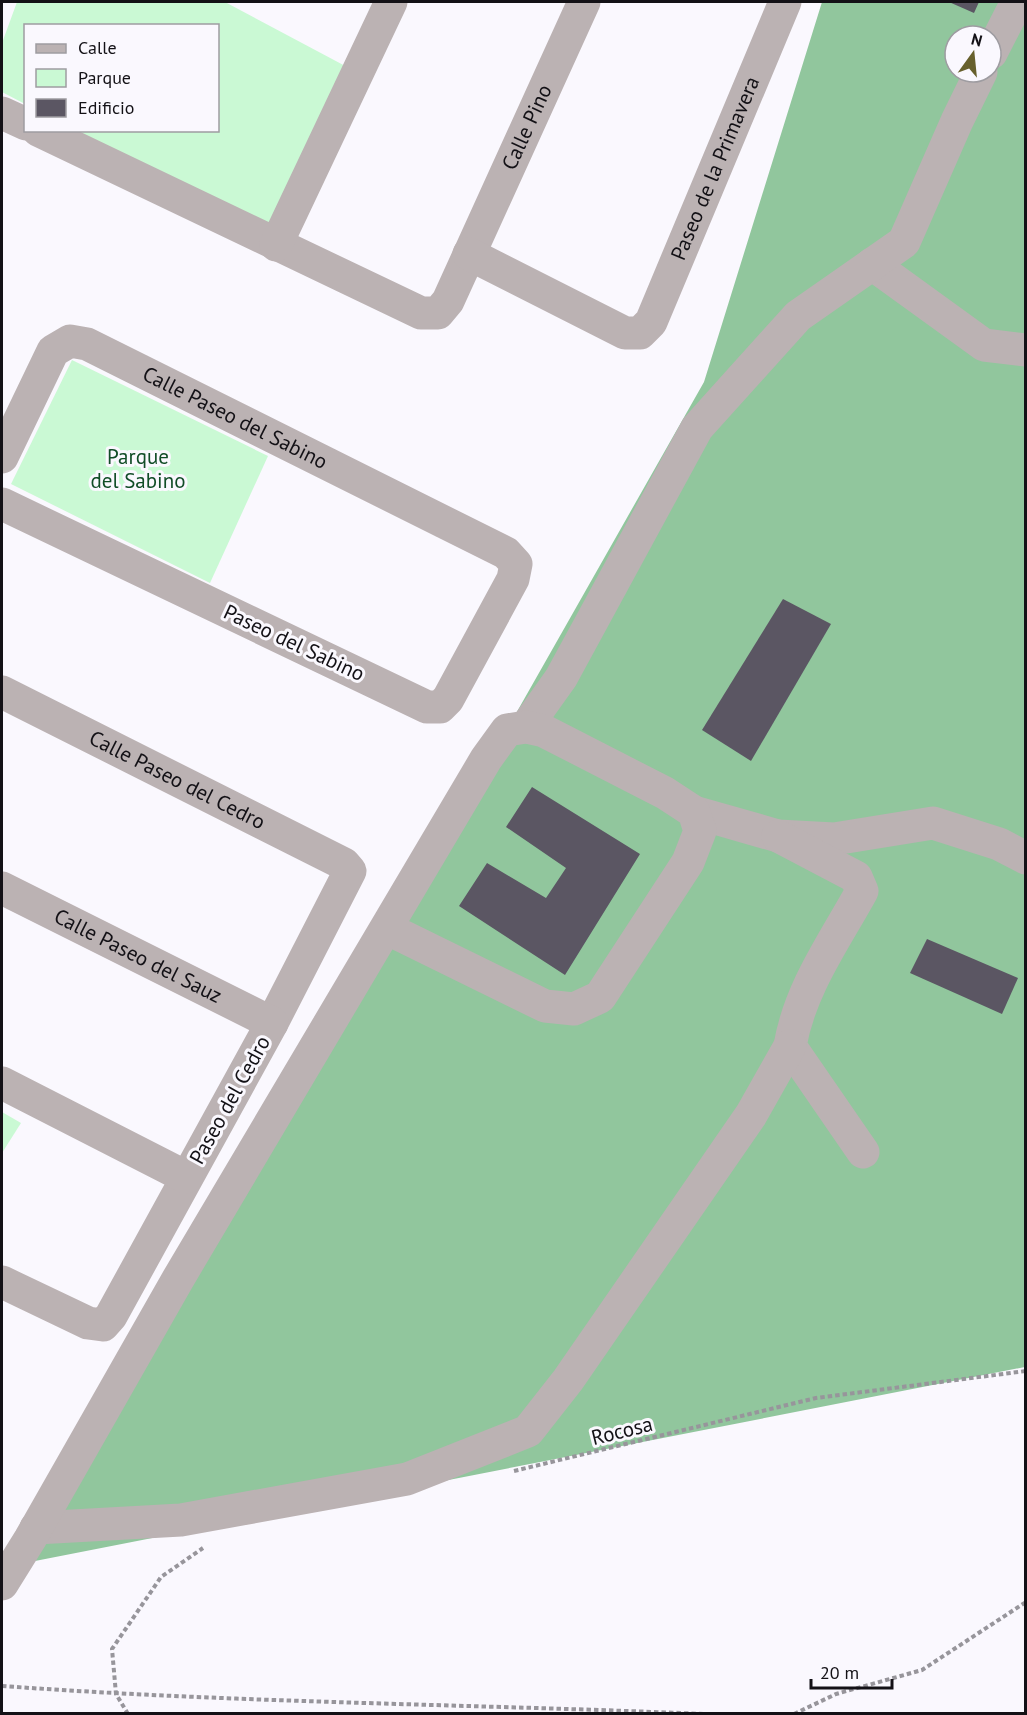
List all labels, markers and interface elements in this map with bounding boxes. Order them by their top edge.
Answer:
legend [24,24,219,132]
north arrow [943,24,1003,84]
text: N [969,28,985,51]
text: Calle [78,36,117,59]
text: Parque [78,66,131,89]
street label: Paseo de la Primavera [664,72,765,264]
street label: Calle Pino [496,80,558,174]
text: Edificio [78,96,134,119]
street label: Calle Paseo del Sabino [138,360,332,475]
park label: Parque del Sabino [91,443,185,494]
street label: Paseo del Sabino [219,598,369,687]
street label: Calle Paseo del Cedro [85,724,270,835]
street label: Calle Paseo del Sauz [50,902,227,1009]
street label: Paseo del Cedro [183,1031,276,1169]
street label: Rocosa [588,1410,655,1451]
scale bar [811,1652,892,1690]
text: 20 m [820,1661,859,1684]

